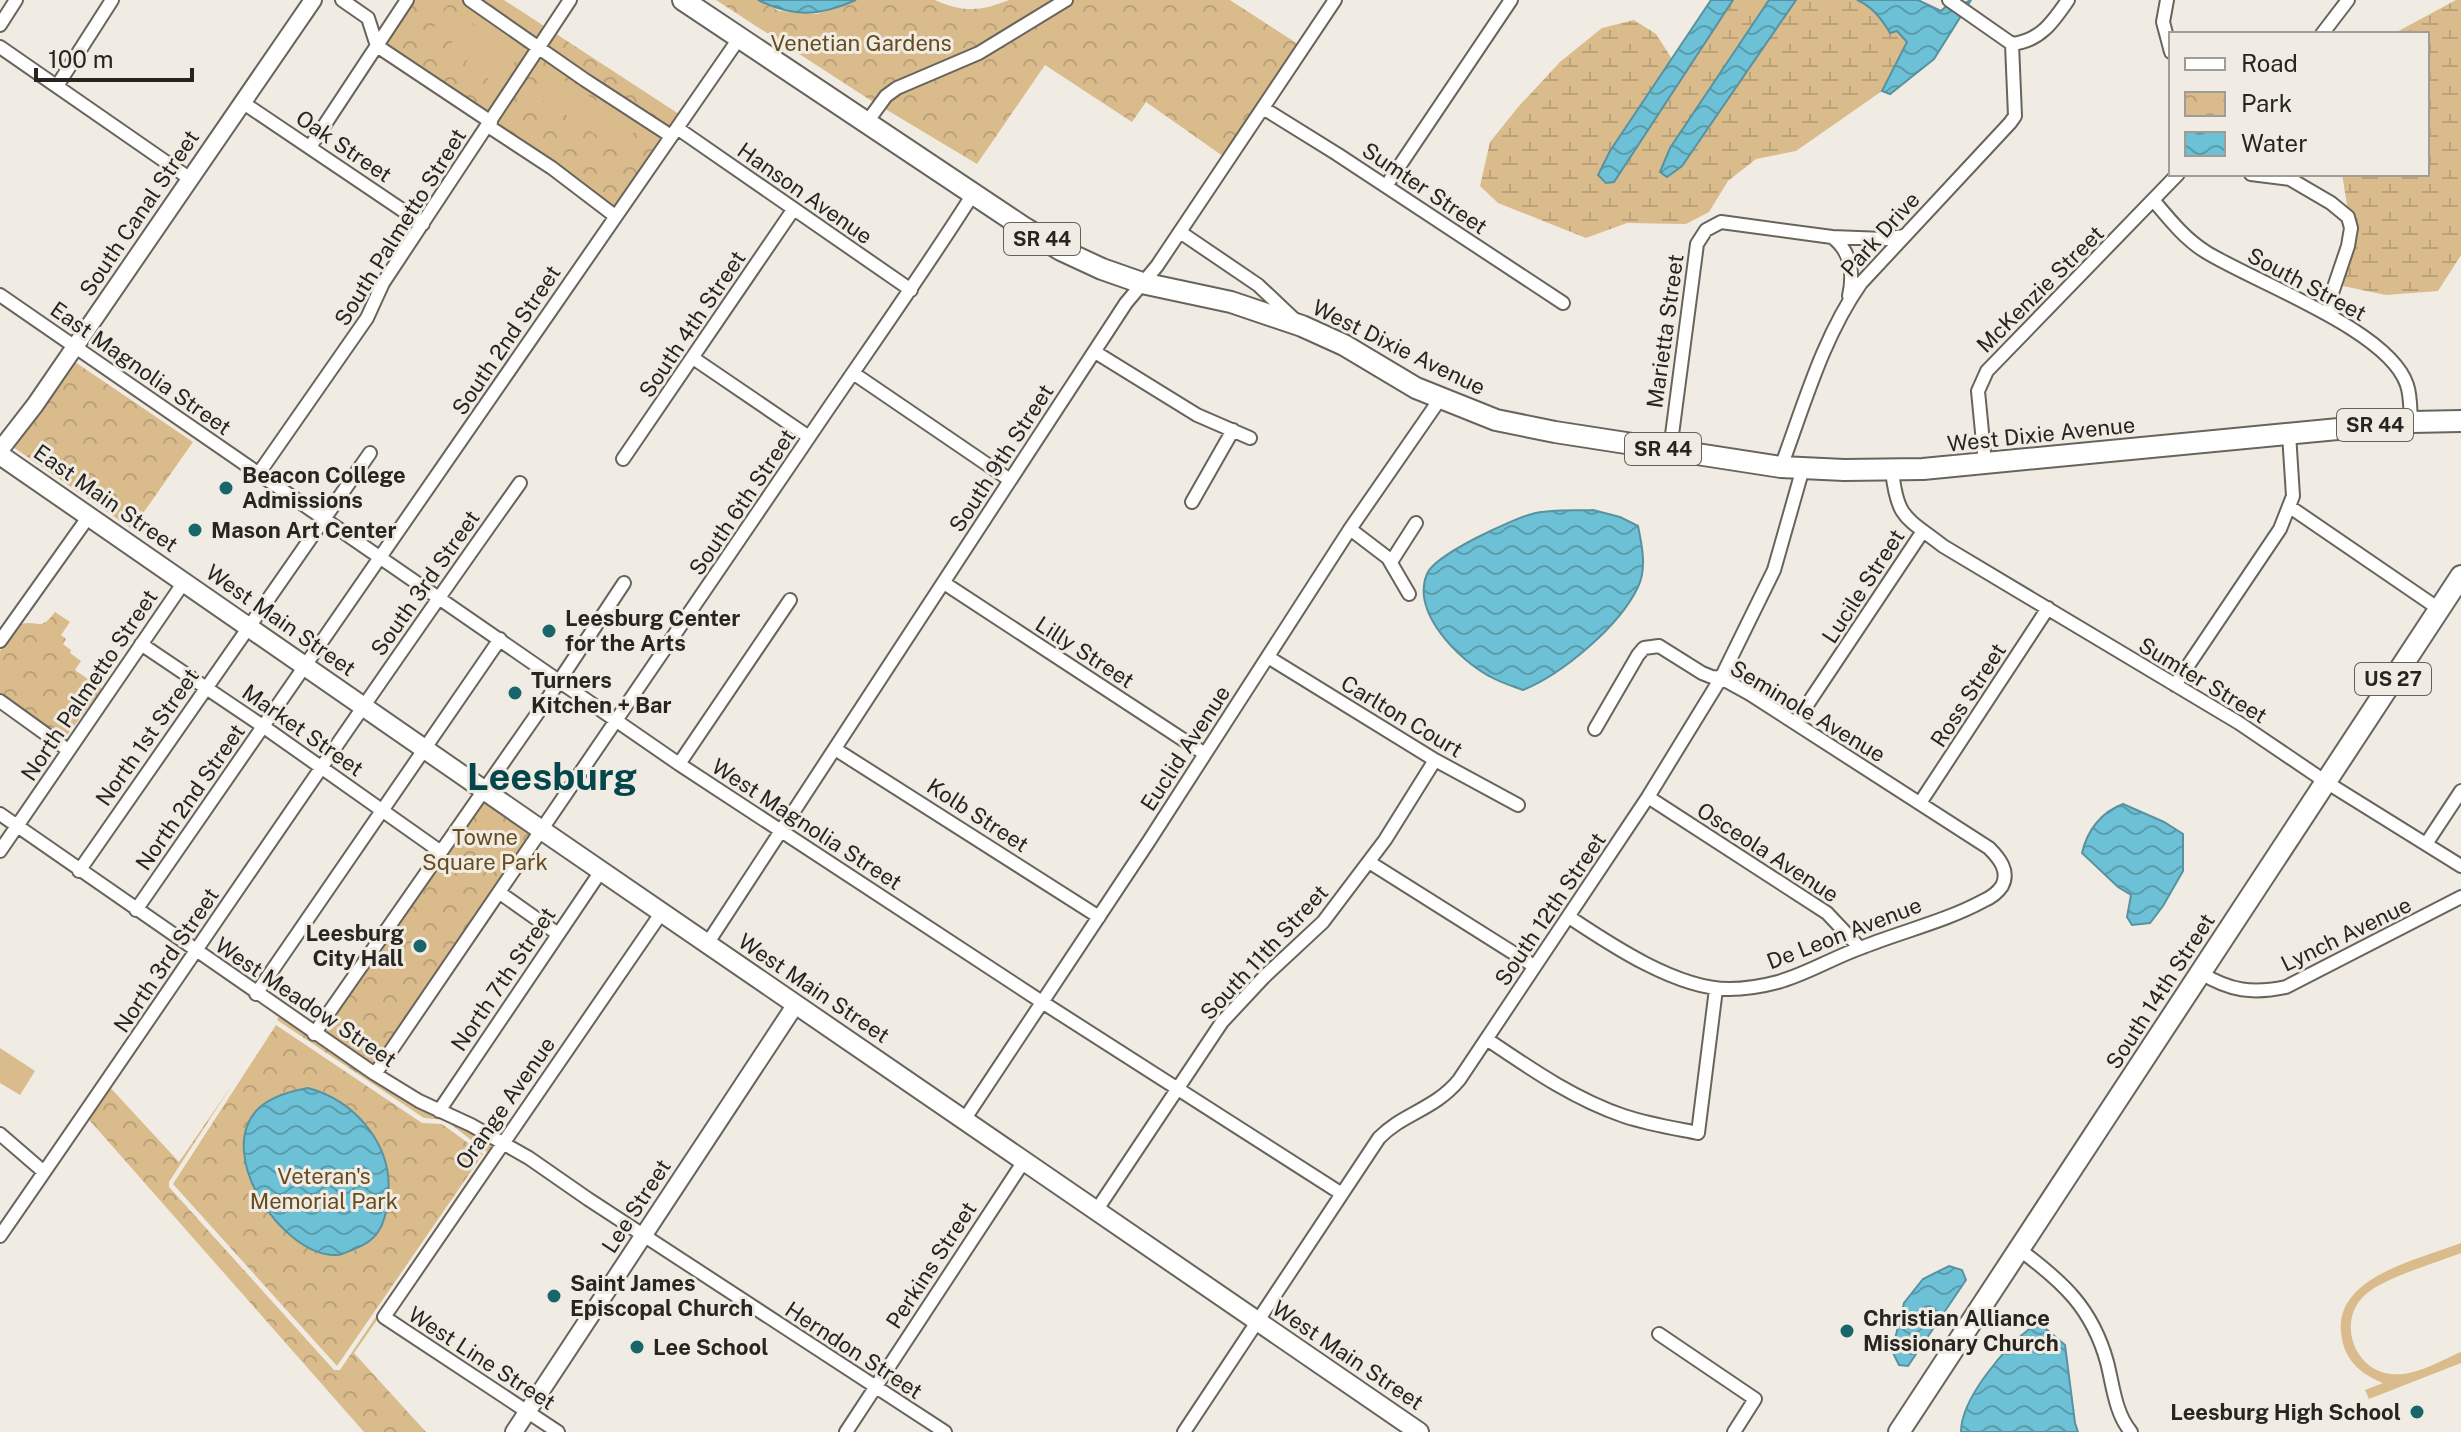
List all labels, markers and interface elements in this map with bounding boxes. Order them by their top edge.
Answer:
park label: Venetian Gardens [770,30,952,56]
scale bar [36,32,192,82]
legend [2169,32,2429,176]
text: 100 m [48,45,114,73]
text: Road [2241,49,2298,77]
text: Park [2241,89,2292,117]
street label: Oak Street [291,104,397,188]
street label: South Palmetto Street [329,124,471,330]
street label: South Canal Street [74,125,204,301]
text: Water [2241,129,2308,157]
street label: Hanson Avenue [733,137,877,249]
street label: Sumter Street [1358,137,1492,239]
street label: Park Drive [1835,186,1925,282]
street label: McKenzie Street [1971,220,2109,358]
road number: SR 44 [1004,223,1080,255]
street label: South Street [2243,242,2371,326]
street label: South 4th Street [633,246,751,402]
street label: Marietta Street [1641,252,1689,410]
street label: South 2nd Street [446,260,566,420]
street label: West Dixie Avenue [1308,294,1490,400]
street label: East Magnolia Street [46,296,236,440]
street label: South 9th Street [944,379,1058,537]
road number: SR 44 [2337,409,2413,441]
street label: West Dixie Avenue [1946,411,2136,457]
street label: South 6th Street [683,424,801,580]
road number: SR 44 [1625,433,1701,465]
street label: East Main Street [29,439,183,557]
place label: Beacon College Admissions [242,462,406,513]
marker: Beacon College Admissions [217,479,235,497]
street label: South 3rd Street [365,505,485,661]
place label: Mason Art Center [211,517,397,543]
marker: Mason Art Center [186,521,204,539]
street label: Lucile Street [1816,524,1910,648]
street label: West Main Street [201,559,361,681]
street label: North Palmetto Street [15,585,163,785]
place label: Leesburg Center for the Arts [565,605,740,656]
street label: Lilly Street [1031,611,1139,693]
marker: Leesburg Center for the Arts [540,622,558,640]
street label: Sumter Street [2134,631,2272,729]
street label: Ross Street [1925,638,2011,752]
street label: Seminole Avenue [1726,654,1890,768]
street label: North 1st Street [90,663,204,811]
road number: US 27 [2355,663,2431,695]
place label: Turners Kitchen + Bar [531,667,672,718]
street label: Carlton Court [1336,669,1468,763]
street label: Market Street [237,679,369,781]
street label: Euclid Avenue [1135,680,1235,816]
marker: Turners Kitchen + Bar [506,684,524,702]
street label: North 2nd Street [130,719,250,875]
street label: West Magnolia Street [707,753,907,895]
district label: Leesburg [467,754,637,799]
street label: Kolb Street [922,773,1034,857]
street label: Osceola Avenue [1692,797,1844,907]
park label: Towne Square Park [422,824,548,875]
street label: South 12th Street [1489,827,1611,991]
street label: South 11th Street [1195,879,1333,1025]
street label: North 3rd Street [108,883,224,1037]
street label: Lynch Avenue [2277,891,2415,977]
street label: De Leon Avenue [1763,892,1925,974]
street label: North 7th Street [445,902,561,1056]
street label: South 14th Street [2100,908,2220,1074]
place label: Leesburg City Hall [305,920,404,971]
street label: West Main Street [734,928,894,1048]
street label: West Meadow Street [210,932,402,1072]
marker: Leesburg City Hall [411,937,429,955]
street label: Orange Avenue [450,1032,560,1174]
street label: Lee Street [596,1154,676,1258]
park label: Veteran's Memorial Park [250,1163,398,1214]
street label: Perkins Street [880,1197,982,1333]
place label: Saint James Episcopal Church [570,1270,753,1321]
marker: Saint James Episcopal Church [545,1287,563,1305]
street label: West Main Street [1268,1295,1428,1415]
street label: Herndon Street [781,1296,927,1404]
street label: West Line Street [404,1301,560,1415]
place label: Christian Alliance Missionary Church [1863,1305,2059,1356]
marker: Christian Alliance Missionary Church [1838,1322,1856,1340]
place label: Lee School [653,1334,768,1360]
marker: Lee School [628,1338,646,1356]
place label: Leesburg High School [2170,1399,2401,1425]
marker: Leesburg High School [2408,1403,2426,1421]

